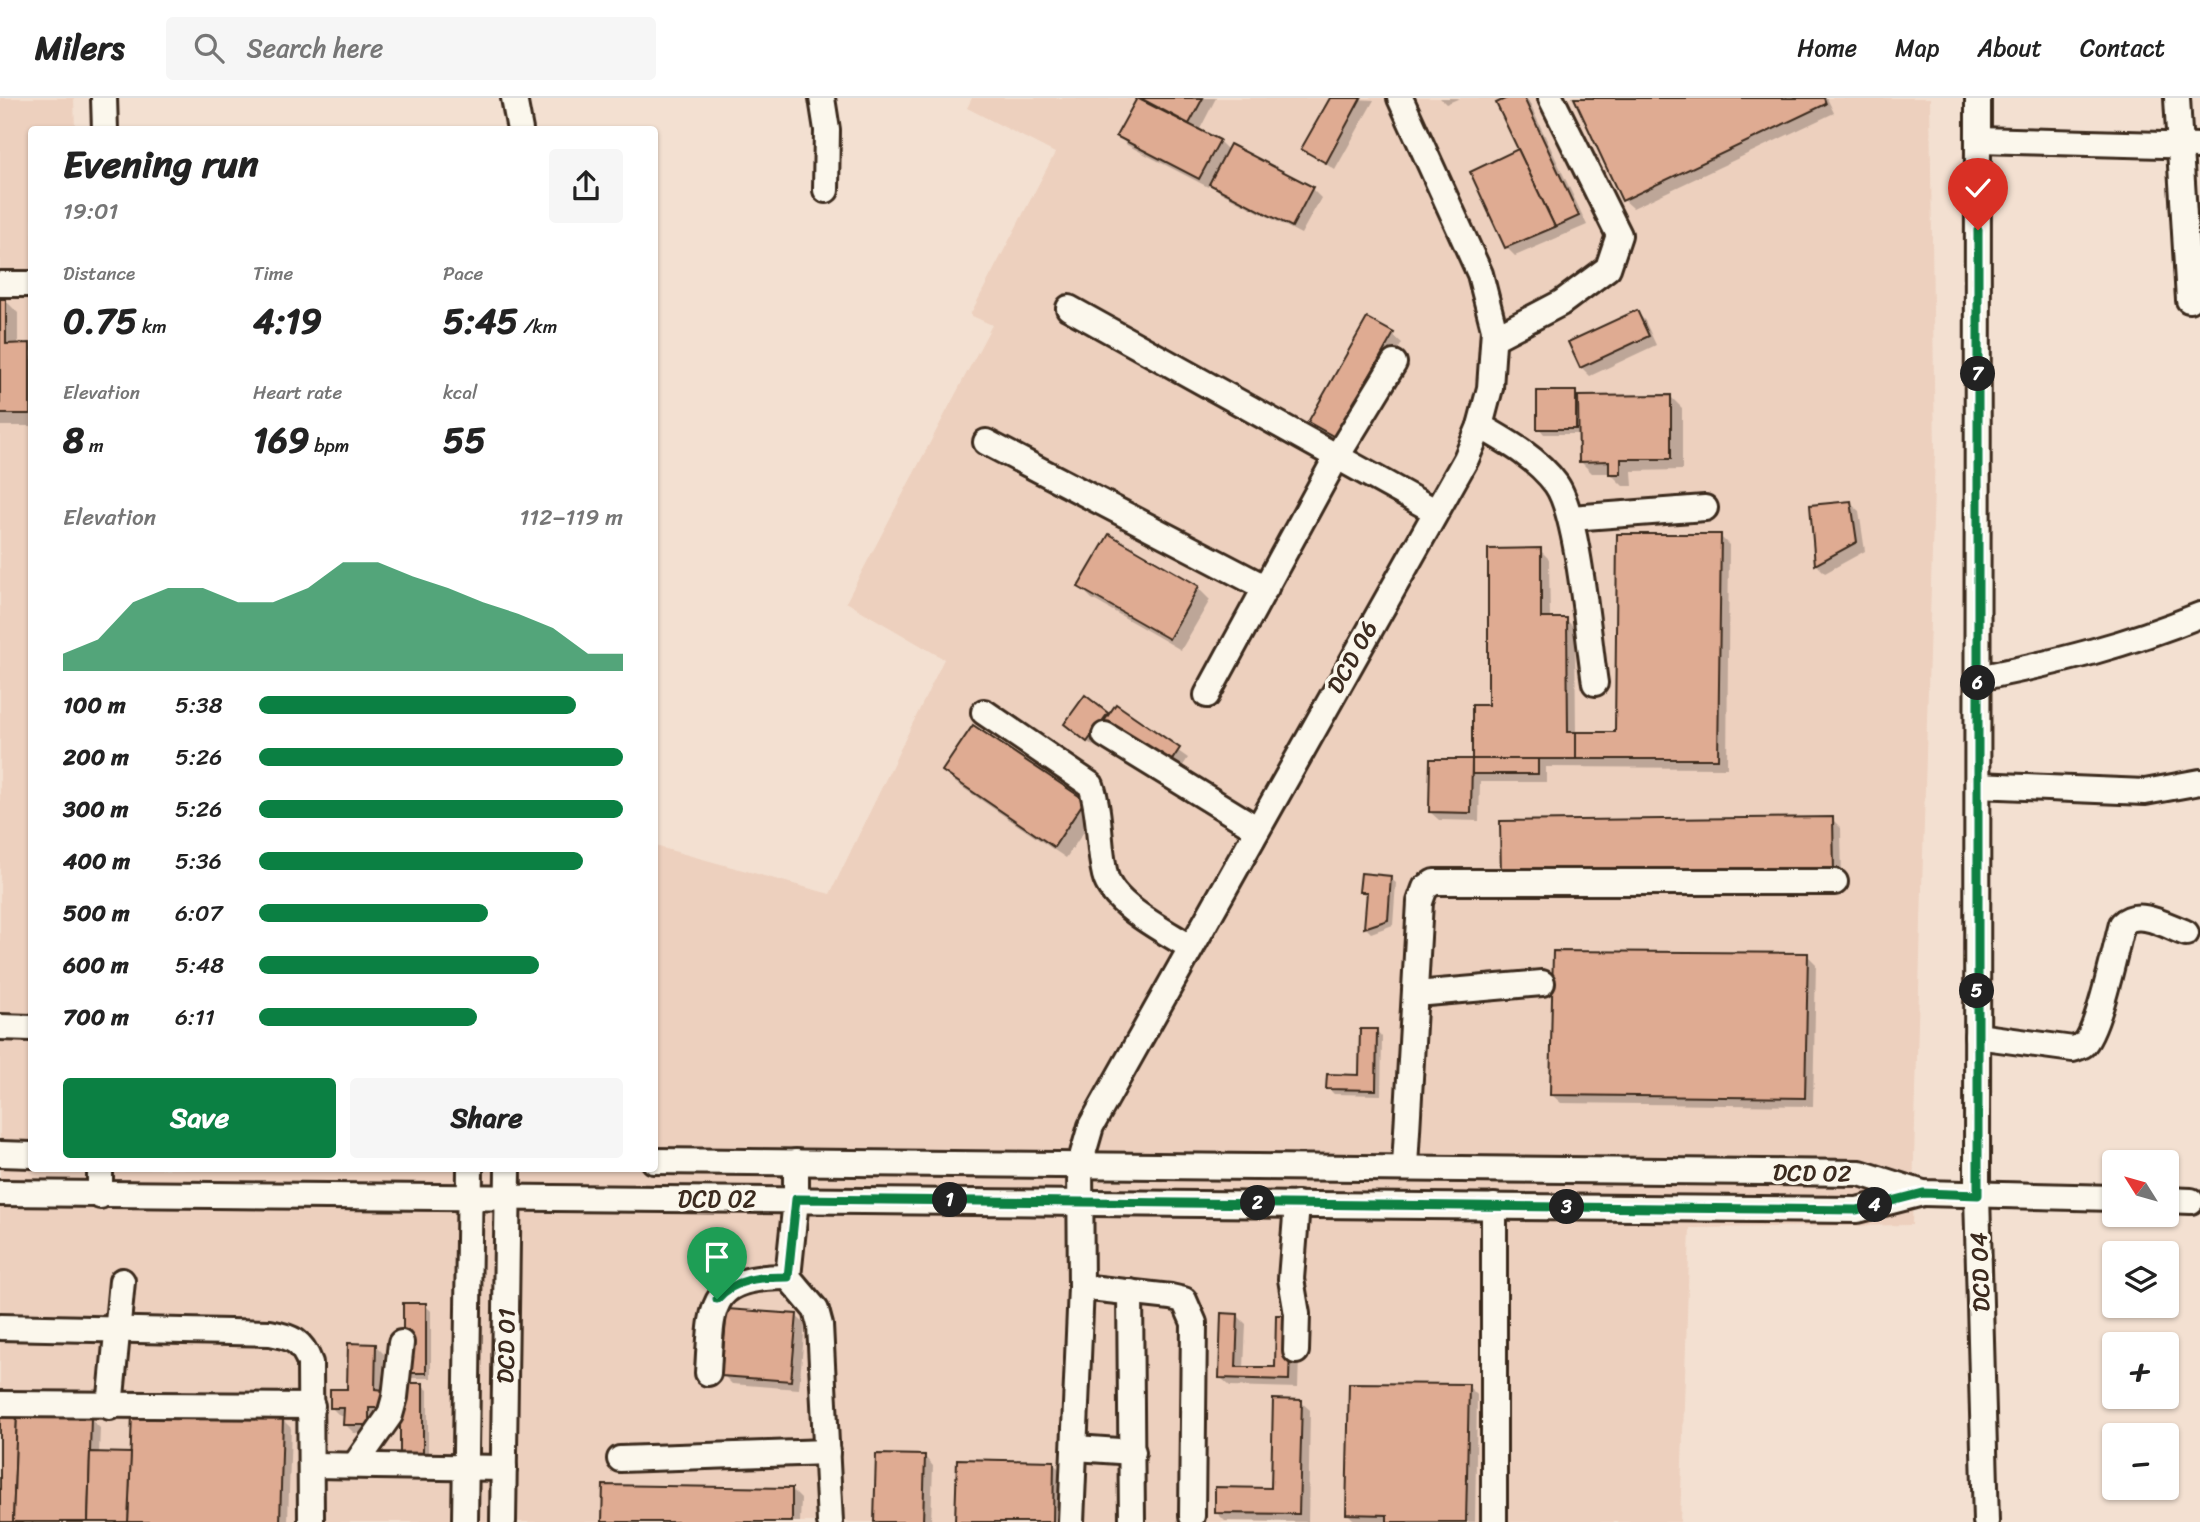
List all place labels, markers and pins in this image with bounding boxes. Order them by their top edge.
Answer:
pin [1948,158,2008,230]
pin: 7 [1960,356,1996,392]
pin: 6 [1960,666,1996,700]
pin: 5 [1960,974,1994,1008]
pin: 1 [932,1182,968,1218]
pin: 2 [1240,1186,1276,1220]
pin: 4 [1857,1188,1892,1222]
pin: 3 [1550,1190,1584,1224]
pin [687,1227,747,1299]

